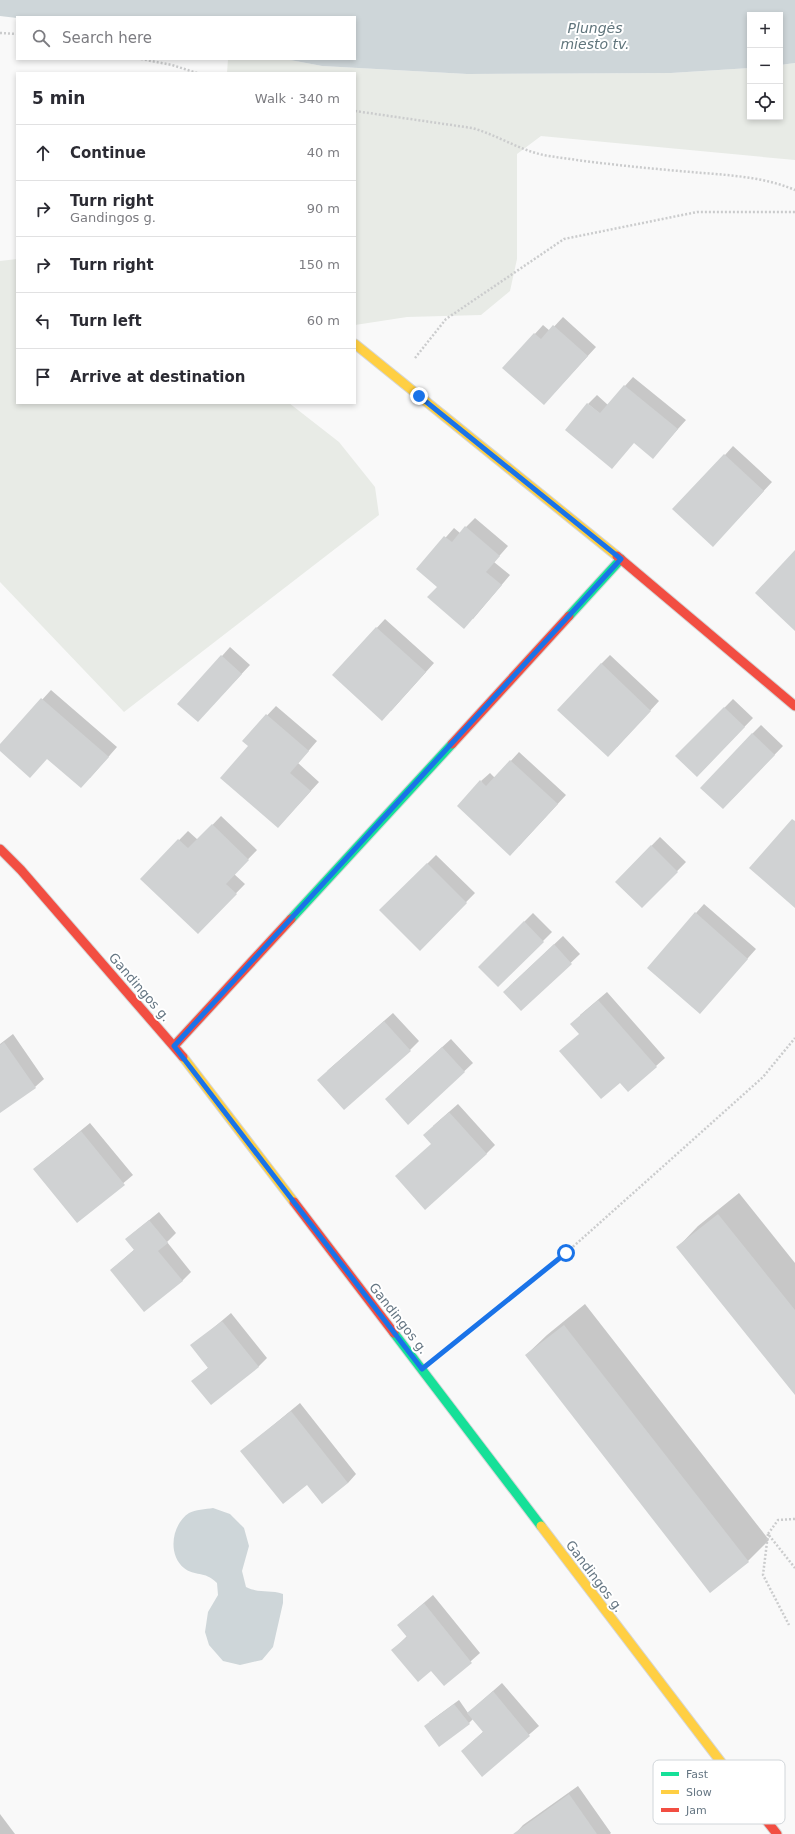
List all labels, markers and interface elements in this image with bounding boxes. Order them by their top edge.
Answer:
map controls [747,12,783,120]
button: + [747,12,783,48]
search box [16,16,356,60]
water label: Plungės miesto tv. [560,20,630,52]
icon: search [30,27,52,49]
text: Search here [62,29,152,47]
button: − [747,48,783,84]
button: locate [747,84,783,120]
text: 5 min [32,88,85,108]
text: Walk · 340 m [255,91,340,106]
icon: ahead [32,142,54,164]
text: Continue [70,144,146,162]
text: 40 m [307,145,340,160]
text: Turn right [70,192,154,210]
icon: right [32,198,54,220]
text: 90 m [307,201,340,216]
text: Gandingos g. [70,210,156,225]
icon: right [32,254,54,276]
text: Turn right [70,256,154,274]
text: 150 m [298,257,340,272]
icon: left [32,310,54,332]
text: Turn left [70,312,142,330]
text: 60 m [307,313,340,328]
icon: arrive [32,366,54,388]
text: Arrive at destination [70,368,245,386]
route end [410,387,428,405]
street label: Gandingos g. [106,950,173,1025]
route start [557,1244,575,1262]
street label: Gandingos g. [366,1280,431,1357]
street label: Gandingos g. [563,1537,626,1615]
legend [653,1760,785,1824]
text: Fast [686,1768,709,1781]
text: Slow [686,1786,712,1799]
text: Jam [685,1804,707,1817]

